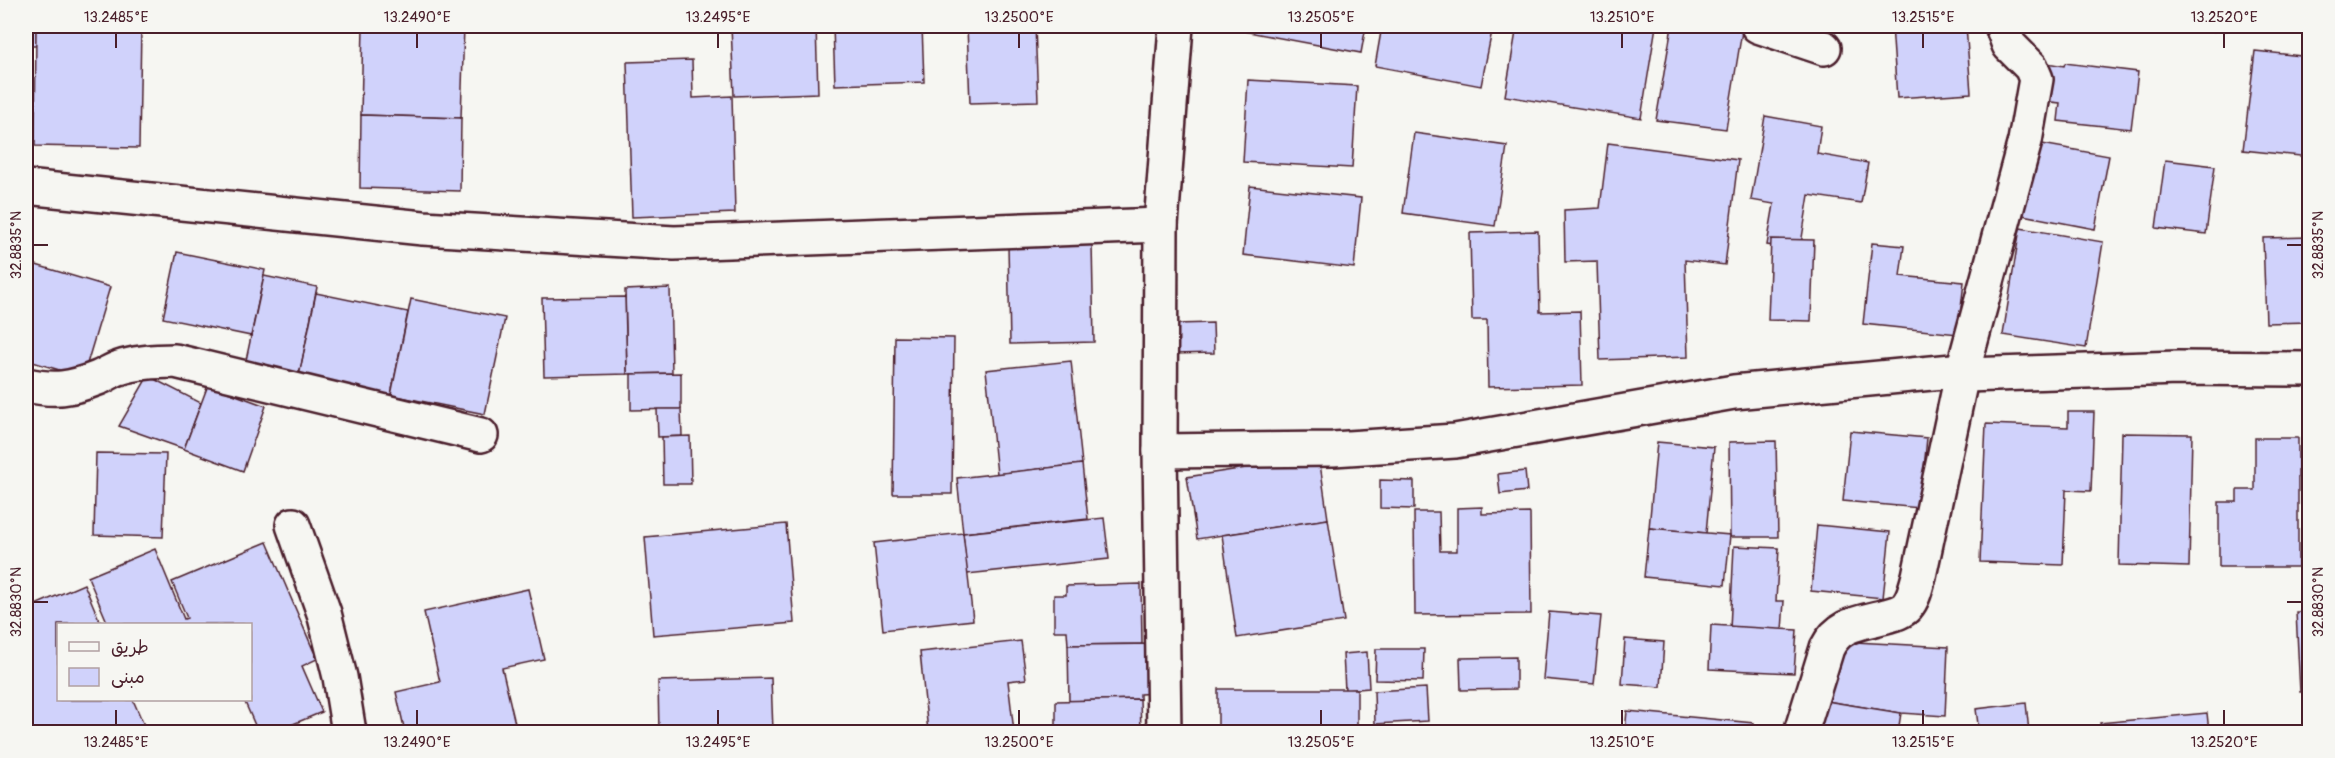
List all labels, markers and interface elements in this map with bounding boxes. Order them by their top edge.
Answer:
text: 13.2485°E [84,8,149,27]
text: 13.2490°E [384,8,451,27]
text: 13.2495°E [686,8,751,27]
text: 13.2500°E [985,8,1054,27]
text: 13.2505°E [1288,8,1355,27]
text: 13.2510°E [1590,8,1654,27]
text: 13.2515°E [1892,8,1954,27]
text: 13.2520°E [2190,8,2258,27]
text: 32.8835°N [7,211,26,279]
text: 32.8835°N [2309,211,2328,279]
text: 32.8830°N [7,567,26,637]
text: 32.8830°N [2309,567,2328,637]
legend [57,623,252,701]
text: طريق [111,636,149,659]
text: مبنى [111,666,145,689]
text: 13.2485°E [84,733,149,752]
text: 13.2490°E [384,733,451,752]
text: 13.2495°E [686,733,751,752]
text: 13.2500°E [985,733,1054,752]
text: 13.2505°E [1288,733,1355,752]
text: 13.2510°E [1590,733,1654,752]
text: 13.2515°E [1892,733,1954,752]
text: 13.2520°E [2190,733,2258,752]

